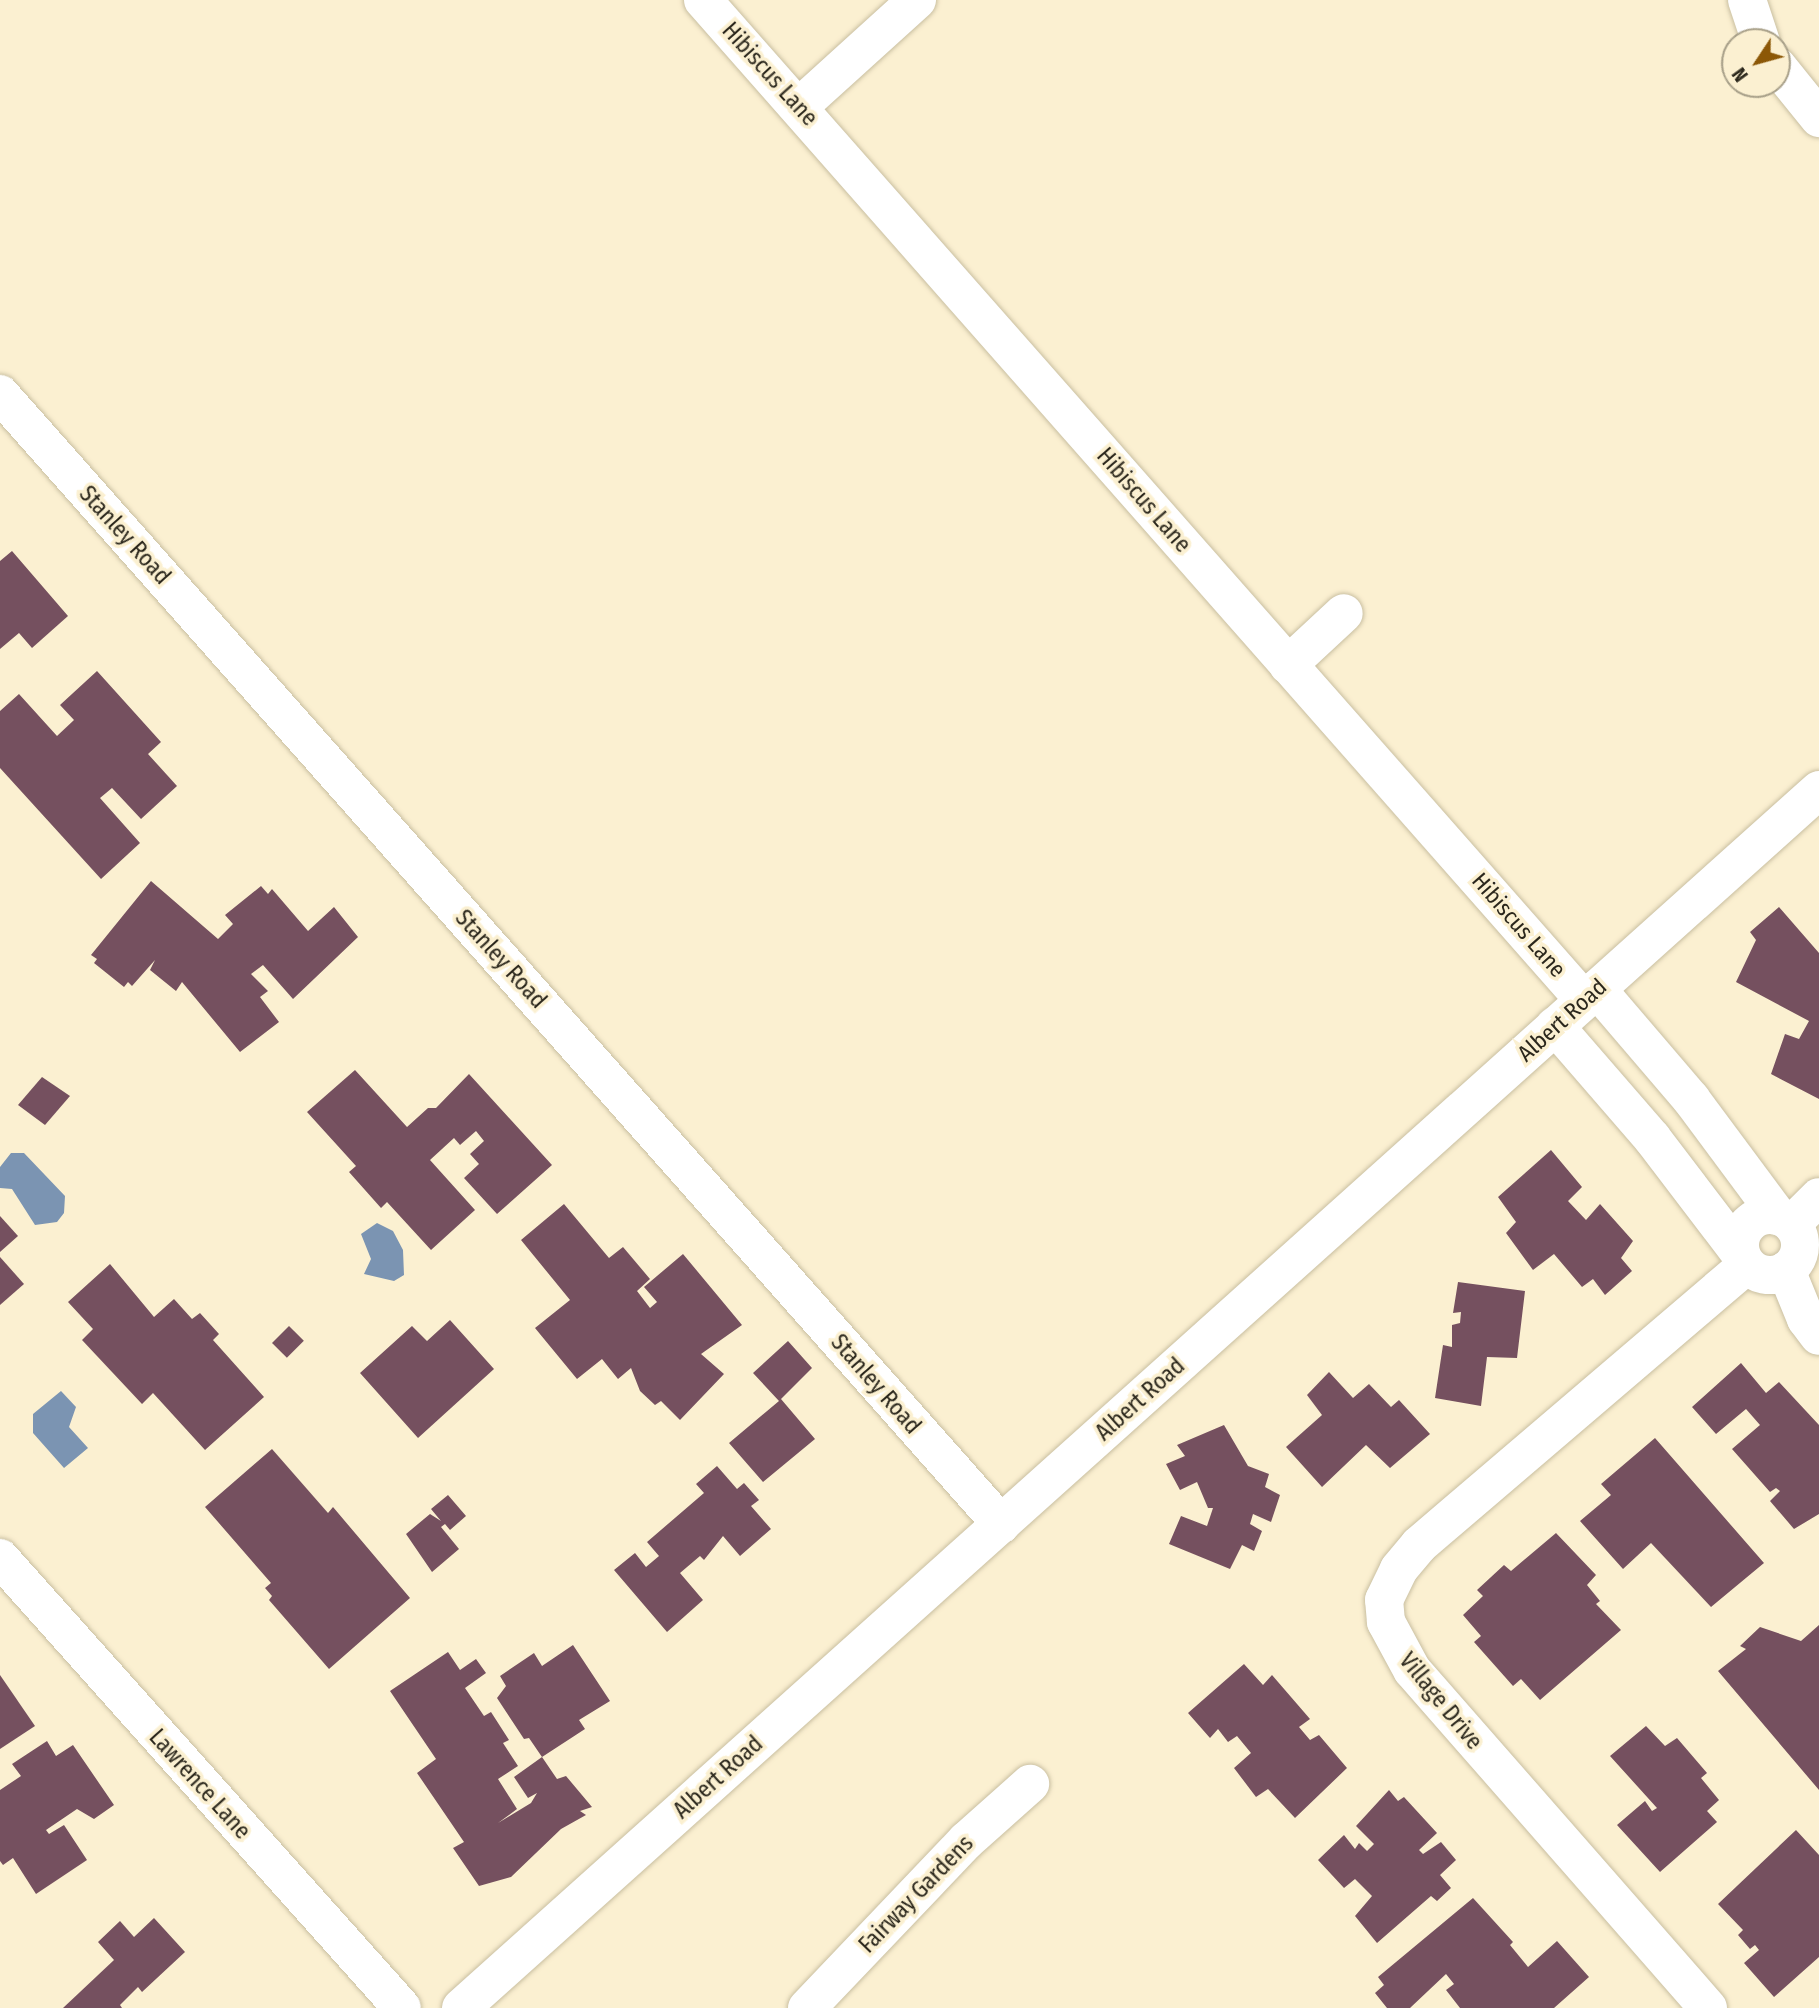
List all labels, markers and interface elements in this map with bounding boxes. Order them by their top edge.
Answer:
street label: Hibiscus Lane [716,17,824,131]
north arrow [1721,28,1791,98]
text: N [1728,63,1753,86]
street label: Hibiscus Lane [1091,442,1197,558]
street label: Stanley Road [74,480,176,590]
street label: Hibiscus Lane [1466,867,1572,983]
street label: Stanley Road [450,904,552,1014]
street label: Albert Road [1512,973,1612,1067]
street label: Stanley Road [825,1329,927,1439]
street label: Albert Road [1090,1352,1190,1446]
street label: Village Drive [1394,1647,1488,1755]
street label: Lawrence Lane [144,1723,256,1845]
street label: Albert Road [668,1730,768,1824]
street label: Fairway Gardens [853,1830,979,1958]

